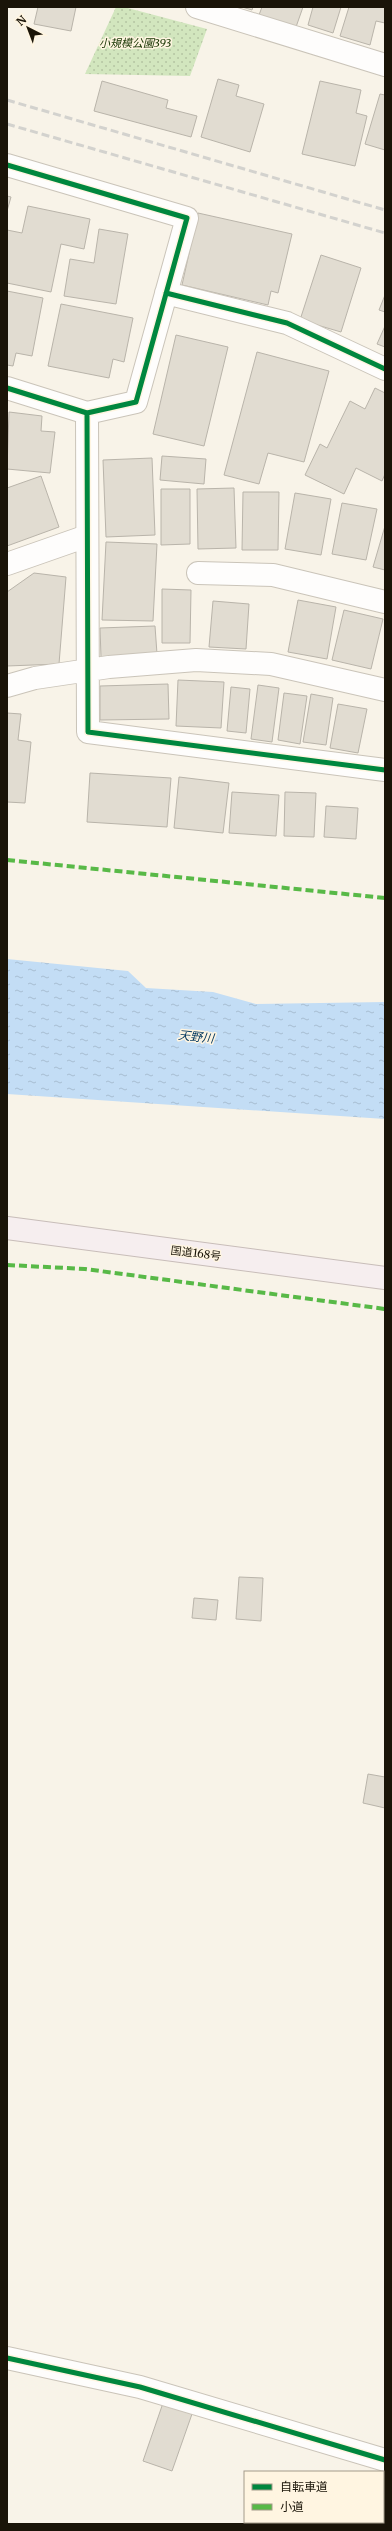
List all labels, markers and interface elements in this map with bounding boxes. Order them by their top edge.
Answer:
north arrow [8,8,48,48]
text: N [13,12,29,29]
park label: 小規模公園393 [99,36,171,50]
water label: 天野川 [177,1027,217,1046]
street label: 国道168号 [170,1243,222,1263]
legend [244,2471,384,2523]
text: 自転車道 [280,2479,328,2494]
text: 小道 [280,2499,304,2514]

